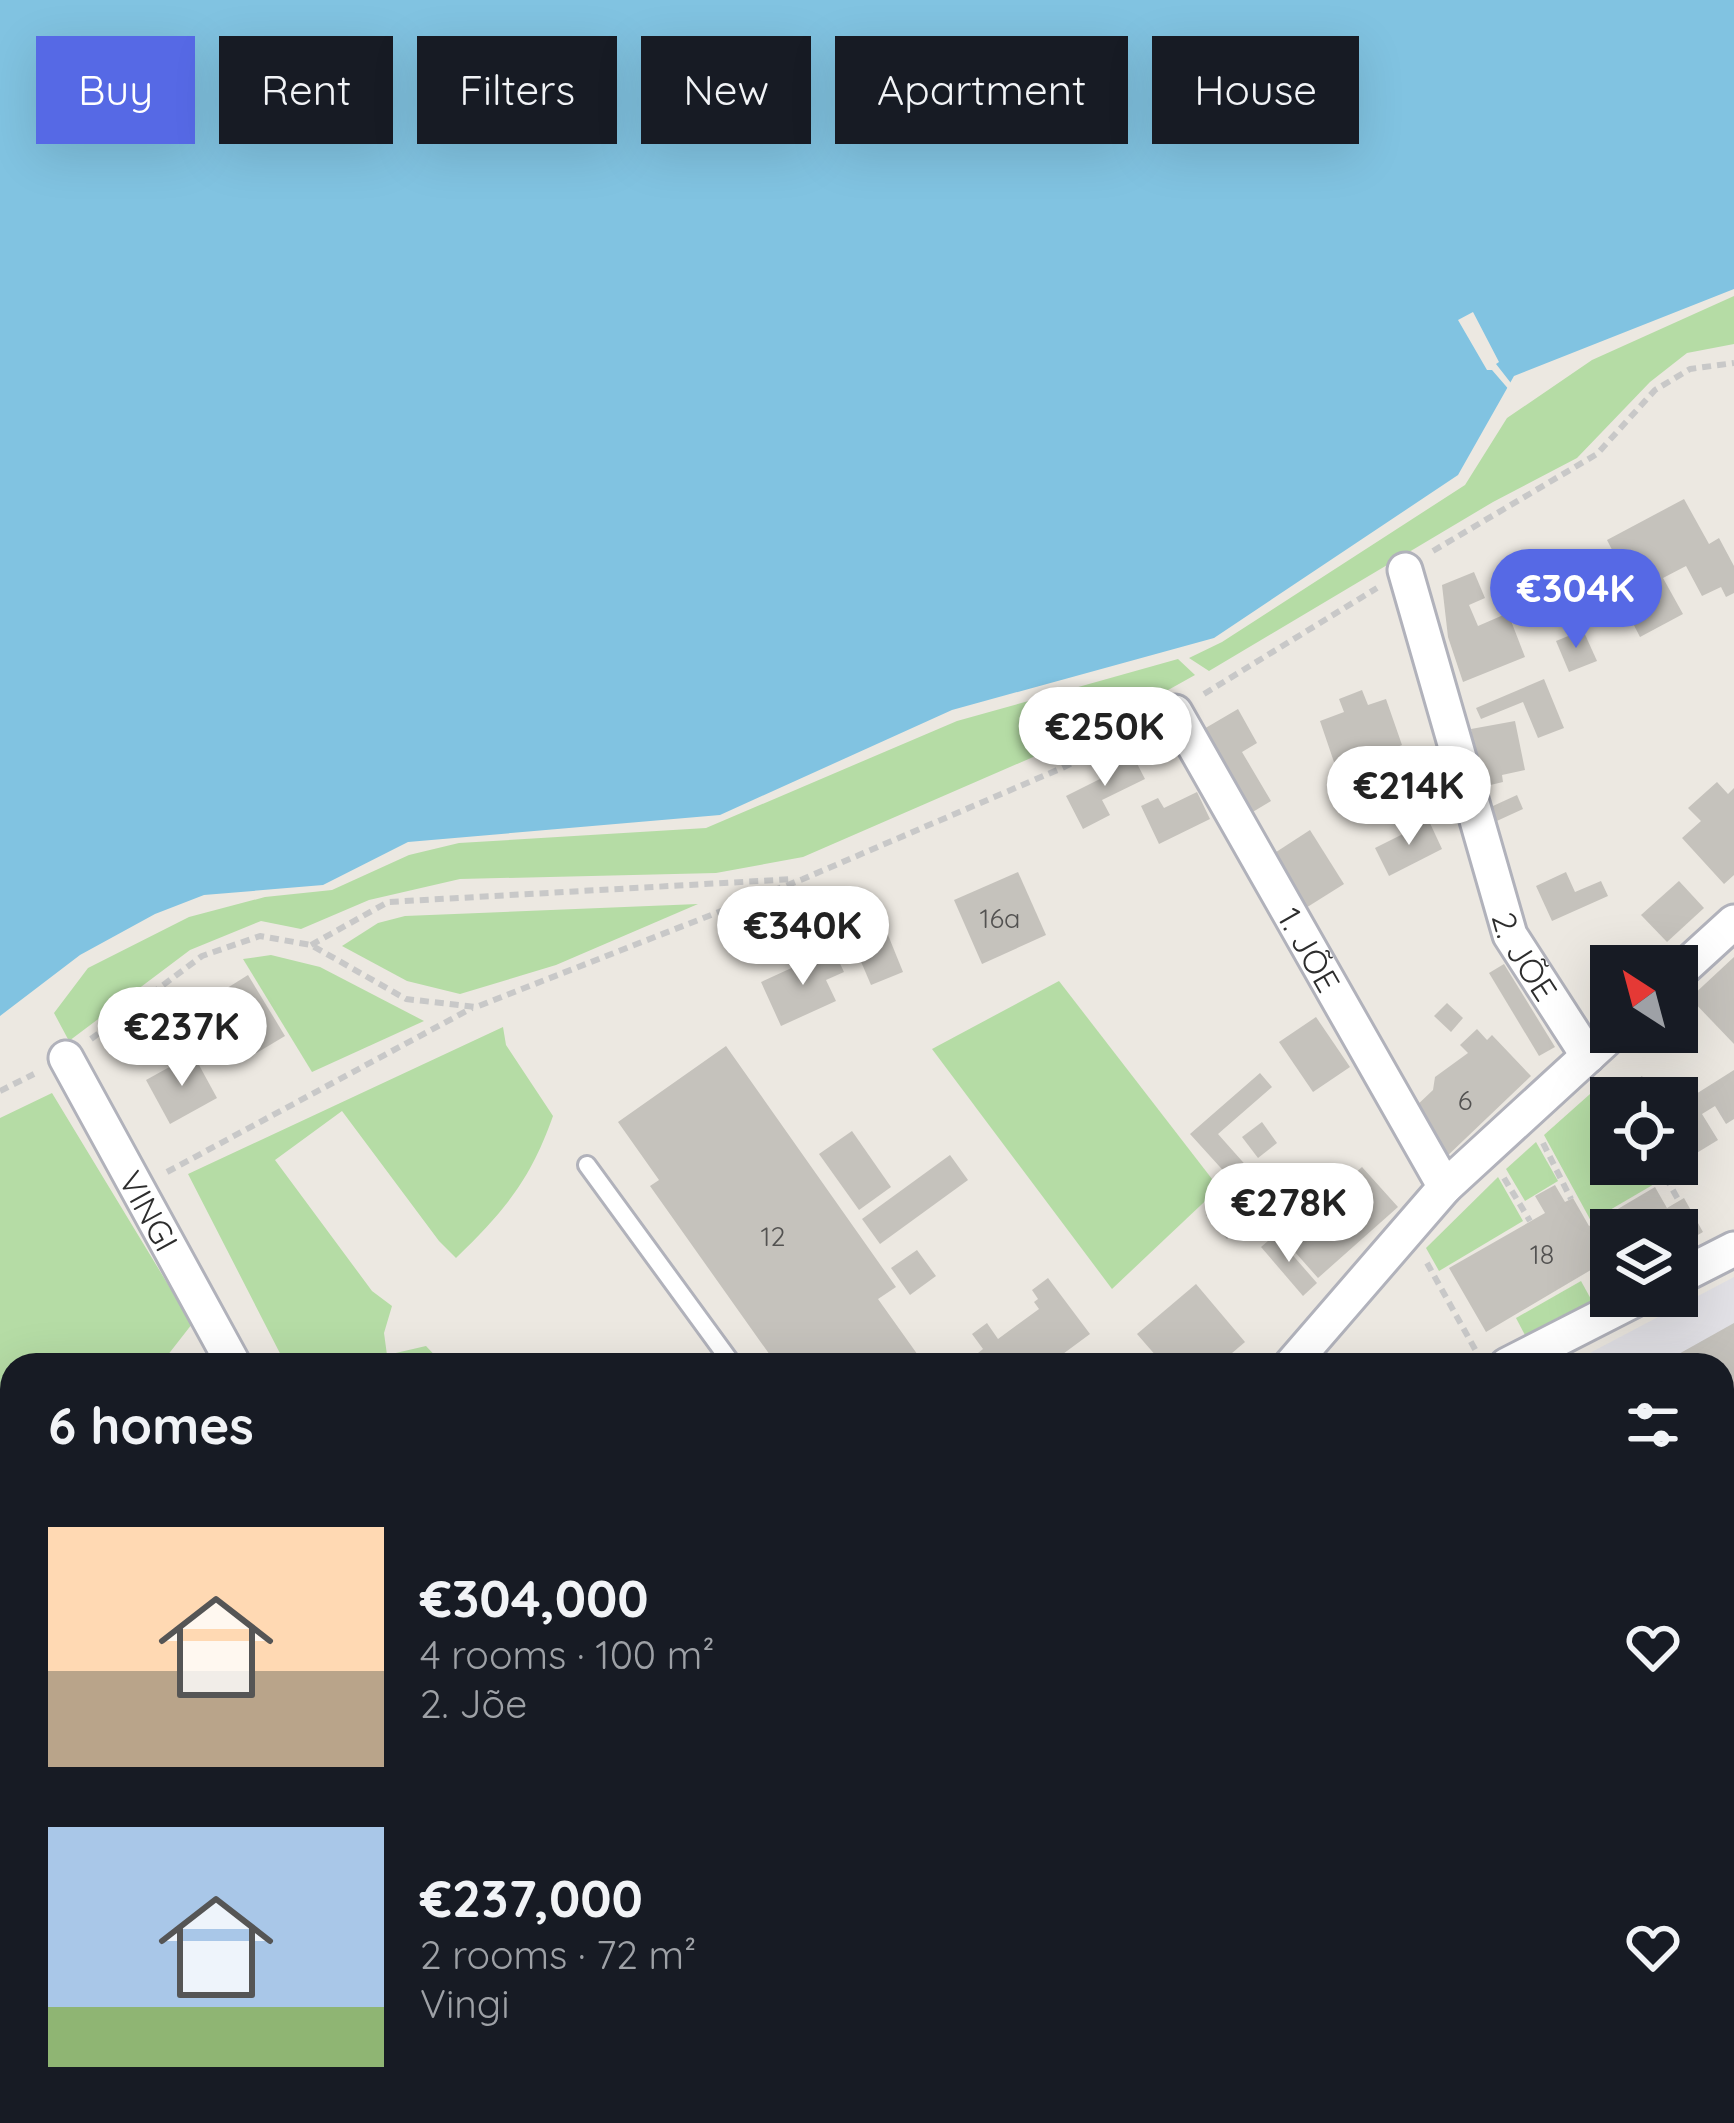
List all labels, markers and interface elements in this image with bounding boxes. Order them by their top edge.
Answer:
chip: Buy [36,36,195,144]
chip: Rent [219,36,393,144]
chip: Filters [417,36,617,144]
chip: New [641,36,811,144]
chip: Apartment [835,36,1128,144]
chip: House [1152,36,1359,144]
pin: €304K [1492,549,1660,651]
text: €304K [1517,563,1635,612]
pin: €250K [1021,687,1189,789]
text: €250K [1046,701,1164,750]
pin: €214K [1325,746,1493,848]
text: €214K [1354,760,1464,809]
pin: €340K [719,886,887,988]
text: €340K [744,900,862,949]
street label: 1. JÕE [1270,900,1350,999]
house number: 16a [980,901,1020,935]
street label: 2. JÕE [1484,907,1567,1008]
north arrow [1590,945,1698,1053]
map controls [1590,945,1698,1317]
pin: €237K [98,987,266,1089]
text: €237K [125,1001,239,1050]
button: locate [1590,1077,1698,1185]
house number: 6 [1458,1083,1472,1117]
street label: VINGI [111,1163,188,1258]
pin: €278K [1205,1163,1373,1265]
text: €278K [1232,1177,1346,1226]
button: layers [1590,1209,1698,1317]
house number: 12 [761,1219,785,1253]
house number: 18 [1530,1237,1554,1271]
icon: filters [1620,1392,1686,1458]
text: 6 homes [48,1393,254,1457]
text: €304,000 [420,1566,649,1630]
icon: home [144,1575,288,1719]
icon: heart [1620,1614,1686,1680]
text: 4 rooms · 100 m² [420,1630,715,1679]
text: 2. Jõe [420,1679,527,1728]
text: €237,000 [420,1866,643,1930]
icon: home [144,1875,288,2019]
icon: heart [1620,1914,1686,1980]
text: 2 rooms · 72 m² [420,1930,696,1979]
text: Vingi [420,1979,510,2028]

